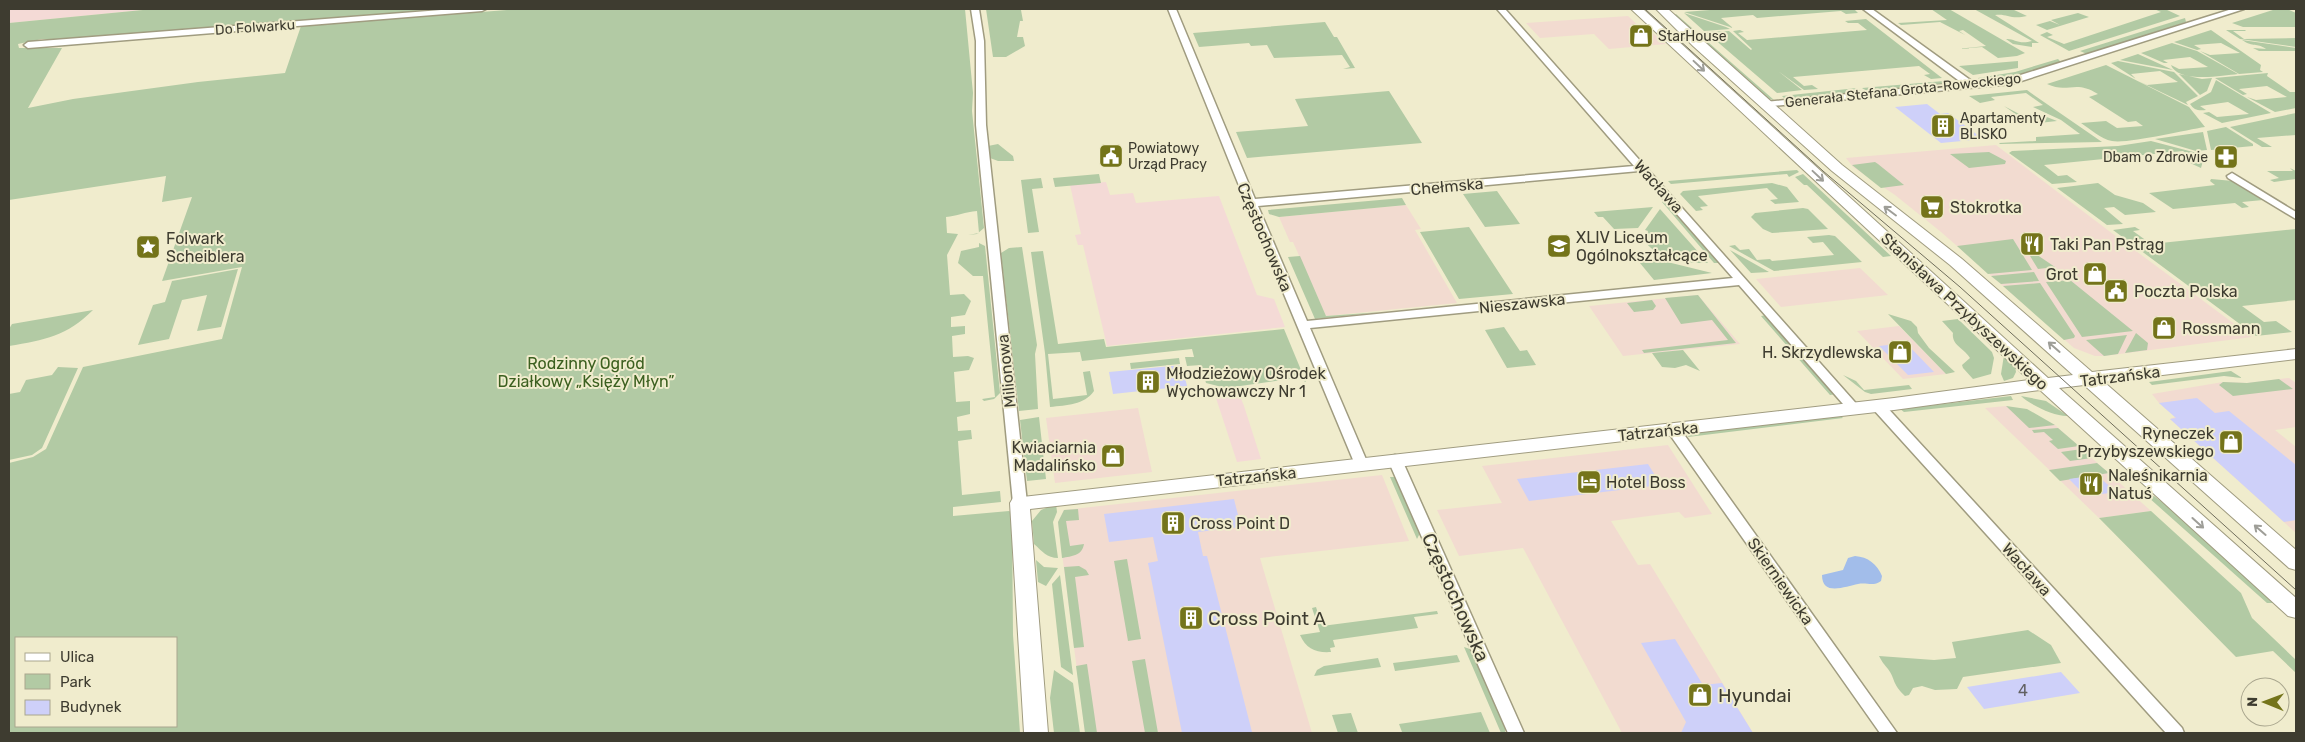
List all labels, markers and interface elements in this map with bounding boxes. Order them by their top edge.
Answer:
street label: Do Folwarku [214,16,296,39]
shop icon: StarHouse [1628,23,1654,49]
place label: StarHouse [1658,28,1727,45]
one-way arrow [1692,59,1705,71]
street label: Generała Stefana Grota-Roweckiego [1784,70,2022,111]
place label: Apartamenty BLISKO [1960,110,2046,143]
building icon: Apartamenty BLISKO [1930,113,1956,139]
place label: Powiatowy Urząd Pracy [1128,140,1207,173]
public building icon: Powiatowy Urząd Pracy [1098,143,1124,169]
pharmacy icon: Dbam o Zdrowie [2213,144,2239,170]
place label: Dbam o Zdrowie [2103,149,2208,166]
street label: Wacława [1630,156,1687,217]
one-way arrow [1812,170,1825,182]
street label: Chełmska [1410,174,1484,199]
street label: Częstochowska [1232,180,1296,295]
supermarket icon: Stokrotka [1919,194,1945,220]
place label: Stokrotka [1950,198,2022,217]
one-way arrow [1883,206,1897,216]
place label: XLIV Liceum Ogólnokształcące [1576,228,1708,265]
place label: Folwark Scheiblera [166,229,245,266]
street label: Stanisława Przybyszewskiego [1877,229,2052,394]
restaurant icon: Taki Pan Pstrąg [2019,231,2045,257]
school or university icon: XLIV Liceum Ogólnokształcące [1546,233,1572,259]
place icon: Folwark Scheiblera [135,234,161,260]
place label: Taki Pan Pstrąg [2050,235,2164,254]
shop icon: Grot [2082,261,2108,287]
place label: Grot [2046,265,2078,284]
public building icon: Poczta Polska [2103,278,2129,304]
place label: Poczta Polska [2134,282,2238,301]
street label: Nieszawska [1478,290,1566,317]
shop icon: Rossmann [2151,315,2177,341]
place label: Rossmann [2182,319,2260,338]
street label: Milionowa [993,333,1020,409]
shop icon: H. Skrzydlewska [1887,339,1913,365]
one-way arrow [2047,342,2060,353]
place label: H. Skrzydlewska [1762,343,1882,362]
park label: Rodzinny Ogród Działkowy „Księży Młyn” [498,354,674,392]
street label: Tatrzańska [2079,362,2161,391]
place label: Młodzieżowy Ośrodek Wychowawczy Nr 1 [1166,364,1327,401]
building icon: Młodzieżowy Ośrodek Wychowawczy Nr 1 [1135,369,1161,395]
street label: Tatrzańska [1617,418,1699,445]
place label: Ryneczek Przybyszewskiego [2077,424,2215,461]
shop icon: Ryneczek Przybyszewskiego [2218,429,2244,455]
place label: Kwiaciarnia Madalińsko [1012,438,1096,475]
shop icon: Kwiaciarnia Madalińsko [1100,443,1126,469]
street label: Tatrzańska [1215,463,1297,490]
place label: Naleśnikarnia Natuś [2108,466,2208,503]
hotel icon: Hotel Boss [1576,469,1602,495]
restaurant icon: Naleśnikarnia Natuś [2078,471,2104,497]
place label: Hotel Boss [1606,473,1686,492]
building icon: Cross Point D [1160,510,1186,536]
place label: Cross Point D [1190,514,1290,533]
one-way arrow [2192,517,2205,528]
one-way arrow [2253,524,2266,535]
street label: Częstochowska [1417,529,1494,665]
street label: Skierniewicka [1744,534,1818,628]
street label: Wacława [1998,539,2055,600]
building icon: Cross Point A [1178,605,1204,631]
place label: Cross Point A [1208,607,1326,630]
legend [15,637,178,727]
text: Ulica [60,648,94,666]
text: Park [60,673,91,691]
north arrow [2240,677,2290,727]
house number: 4 [2018,681,2028,700]
shop icon: Hyundai [1687,682,1713,708]
place label: Hyundai [1718,684,1791,707]
text: N [2244,697,2261,707]
text: Budynek [60,698,122,716]

